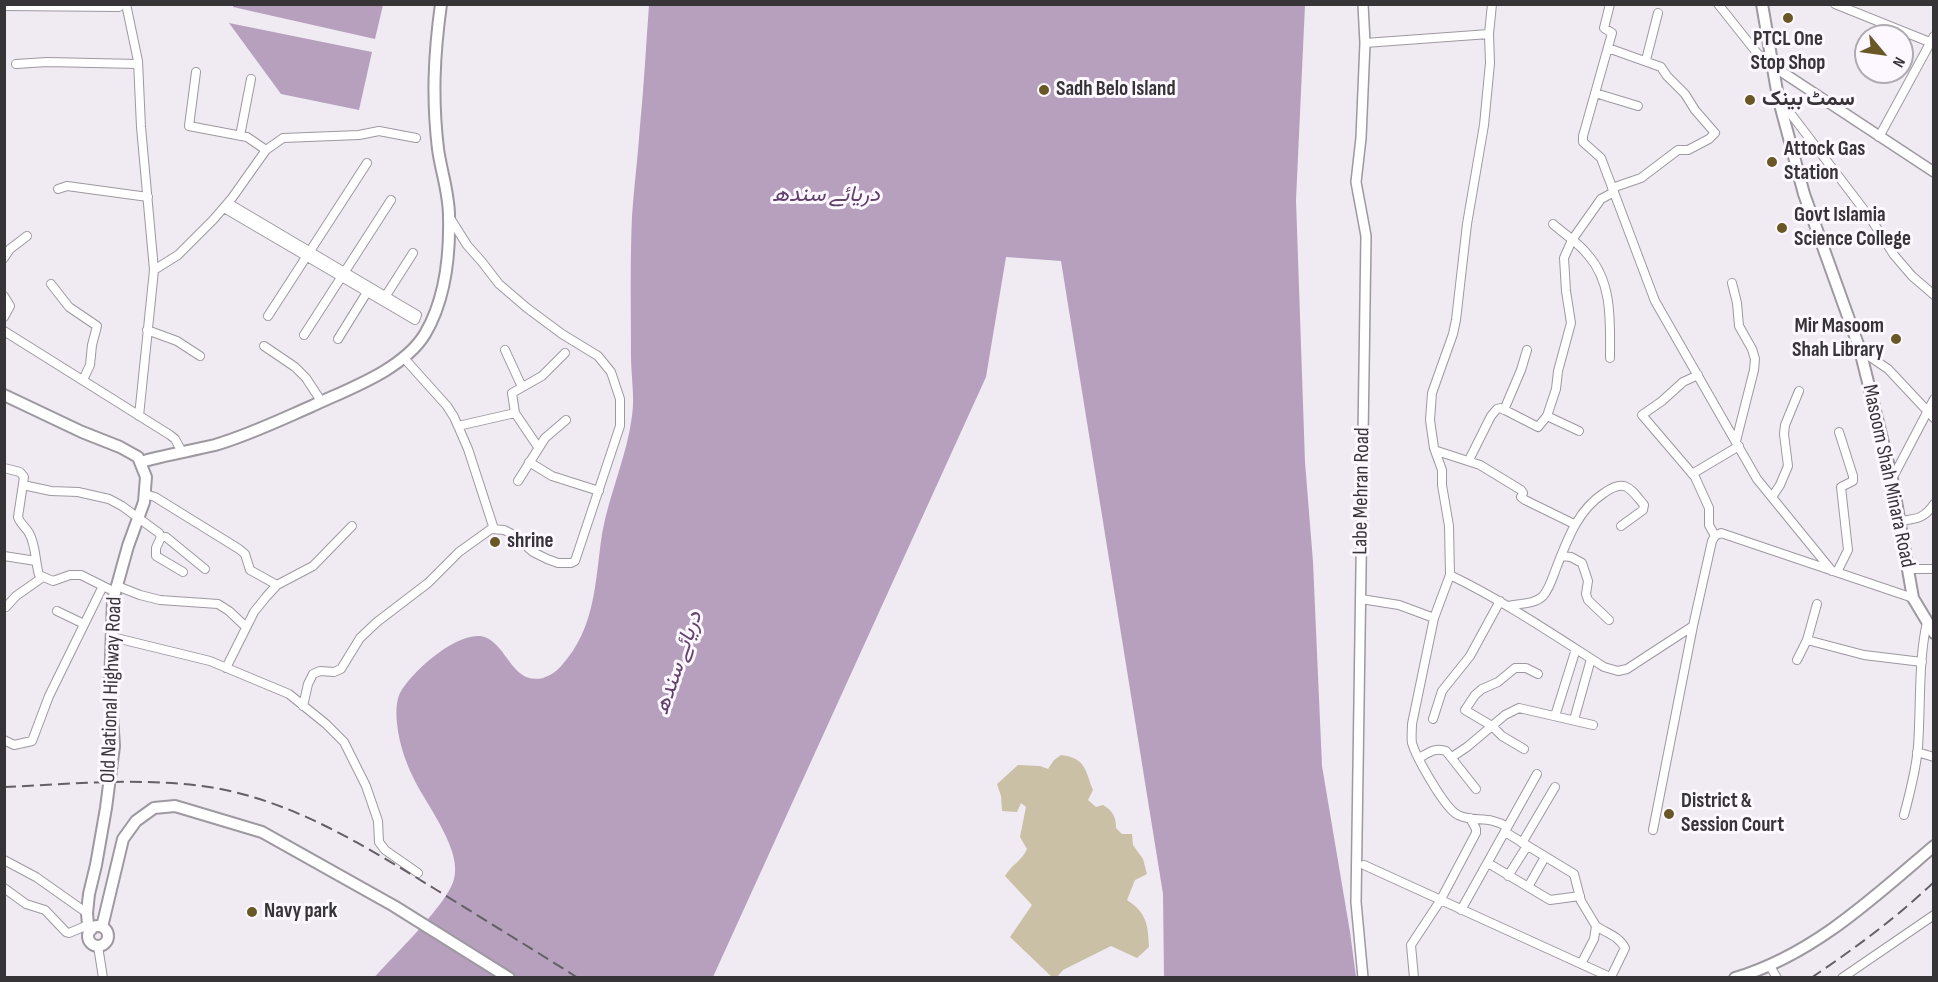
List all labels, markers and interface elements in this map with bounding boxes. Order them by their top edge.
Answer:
marker: PTCL One Stop Shop [1781,11,1795,25]
north arrow [1854,24,1914,84]
place label: PTCL One Stop Shop [1751,27,1825,77]
text: N [1888,54,1909,70]
place label: Sadh Belo Island [1056,77,1176,103]
marker: Sadh Belo Island [1037,83,1051,97]
place label: سمٹ بینک [1762,87,1855,113]
marker: سمٹ بینک [1743,93,1757,107]
place label: Attock Gas Station [1784,137,1865,187]
marker: Attock Gas Station [1765,155,1779,169]
water label: دریائے سندھ [772,182,880,208]
place label: Govt Islamia Science College [1794,203,1911,253]
marker: Govt Islamia Science College [1775,221,1789,235]
place label: Mir Masoom Shah Library [1792,314,1884,364]
marker: Mir Masoom Shah Library [1889,332,1903,346]
street label: Masoom Shah Minara Road [1856,382,1920,570]
street label: Labe Mehran Road [1348,427,1376,555]
place label: shrine [507,529,553,555]
marker: shrine [488,535,502,549]
street label: Old National Highway Road [96,596,128,784]
water label: دریائے سندھ [649,608,709,718]
place label: District & Session Court [1681,789,1784,839]
marker: District & Session Court [1662,807,1676,821]
place label: Navy park [264,899,337,925]
marker: Navy park [245,905,259,919]

